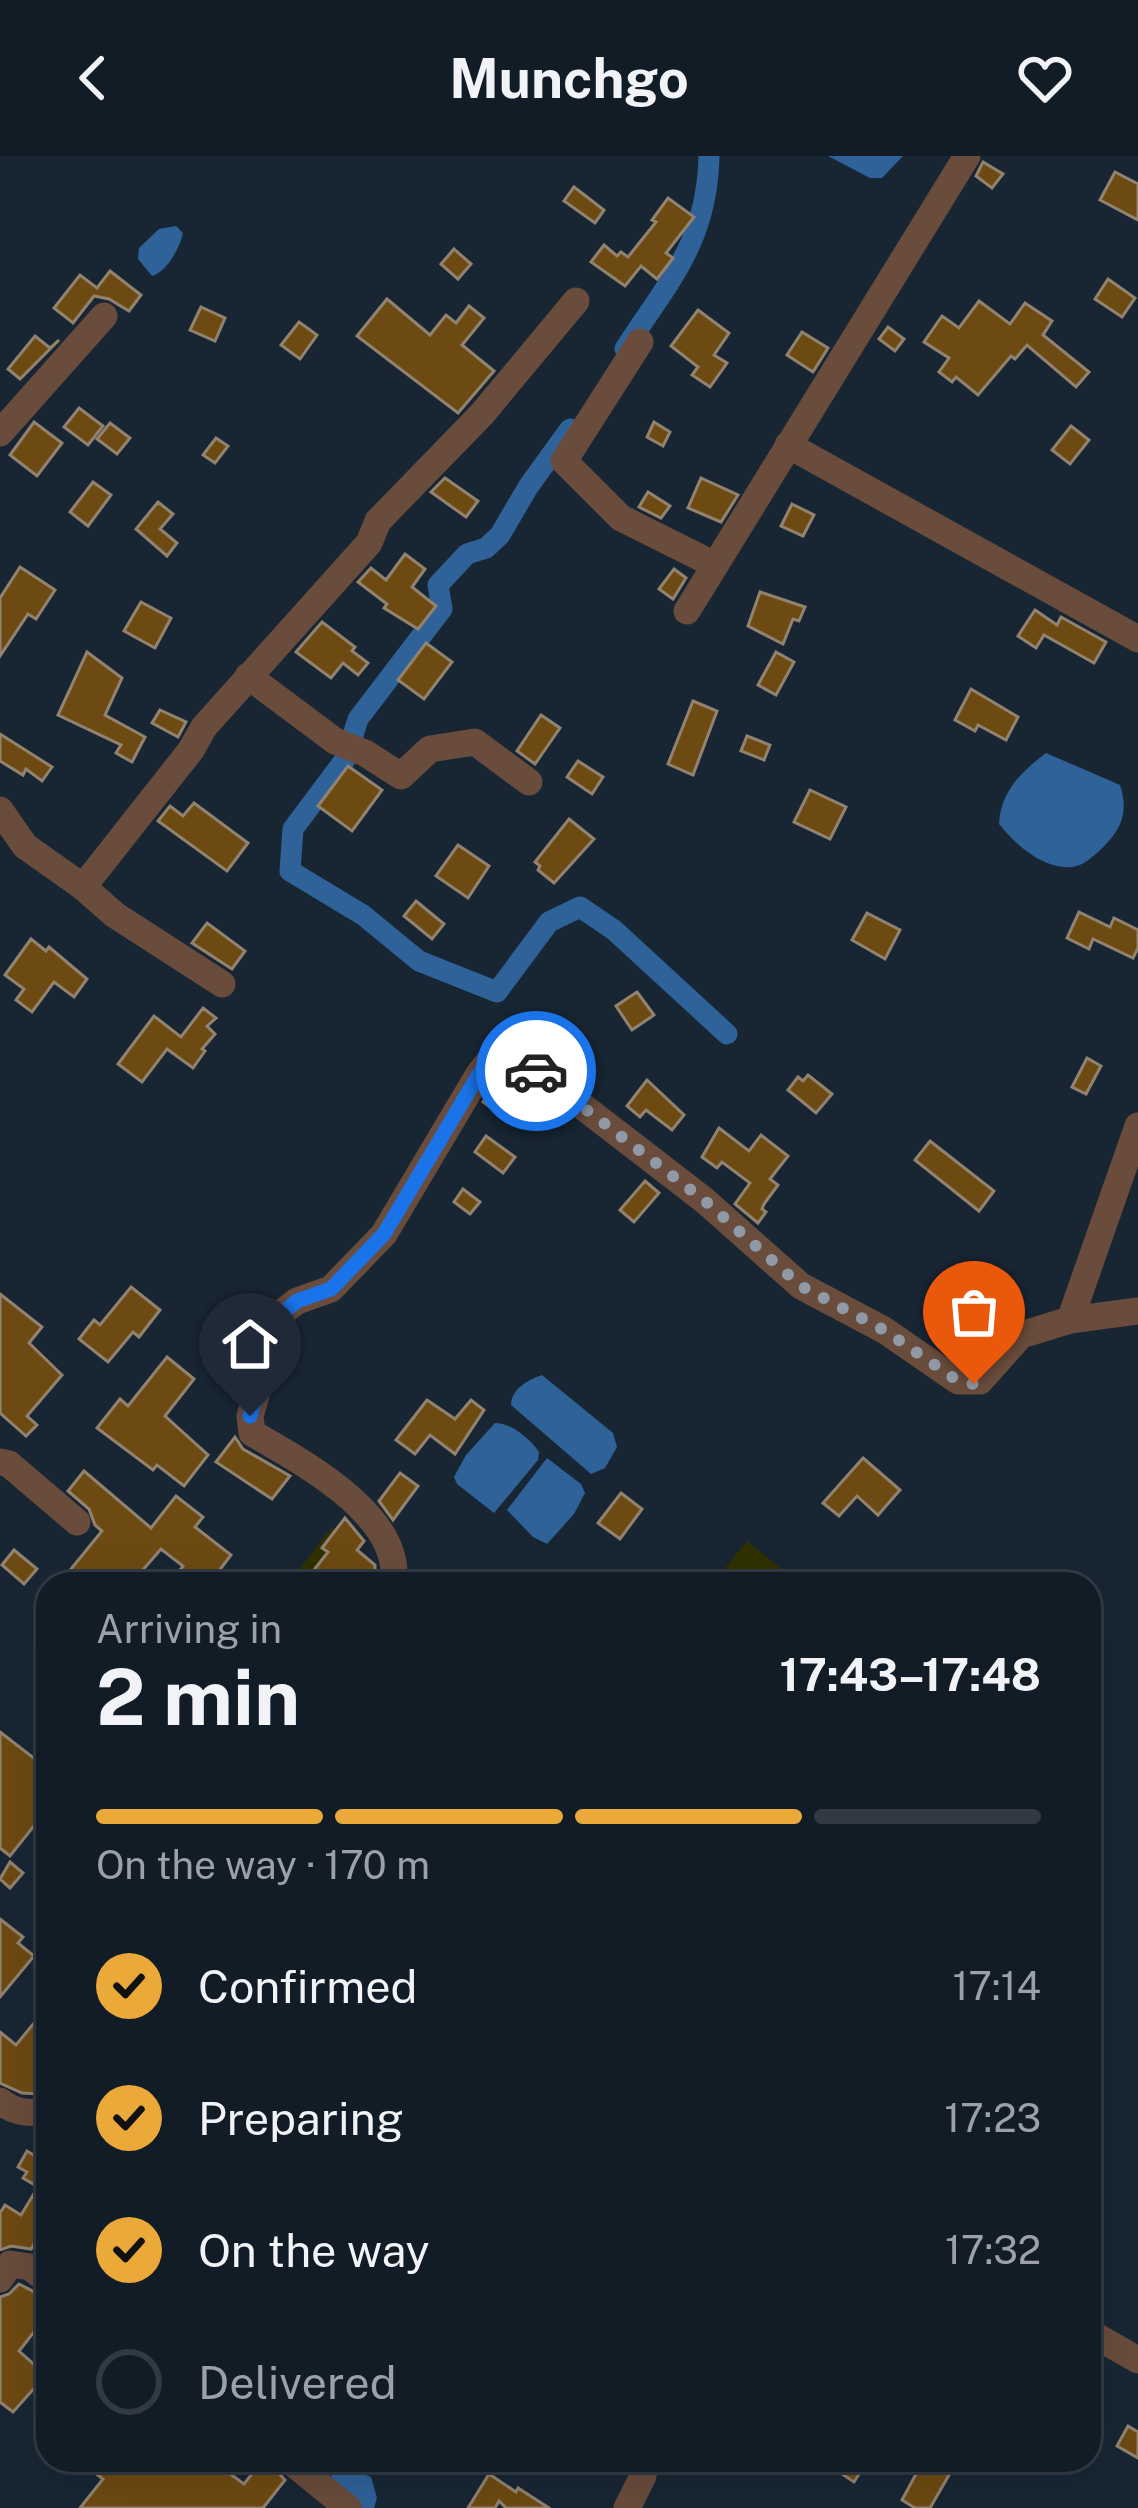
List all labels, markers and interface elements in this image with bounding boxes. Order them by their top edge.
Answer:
icon: back [60,45,126,111]
icon: heart [1012,45,1078,111]
text: Munchgo [449,47,689,110]
courier [476,1011,596,1131]
icon: car [503,1038,569,1104]
pin [923,1261,1025,1384]
icon: bag [941,1279,1007,1345]
pin [199,1293,301,1416]
icon: home [217,1311,283,1377]
text: Arriving in [96,1606,282,1652]
text: 17:43–17:48 [779,1648,1041,1701]
text: 2 min [96,1651,300,1743]
text: On the way · 170 m [96,1842,430,1888]
icon: check [96,1953,162,2019]
text: Confirmed [198,1960,417,2013]
text: 17:14 [953,1963,1041,2009]
icon: check [96,2085,162,2151]
text: Preparing [198,2092,404,2145]
text: 17:23 [944,2095,1041,2141]
icon: check [96,2217,162,2283]
text: On the way [198,2224,430,2277]
text: 17:32 [945,2227,1041,2273]
text: Delivered [198,2356,397,2409]

